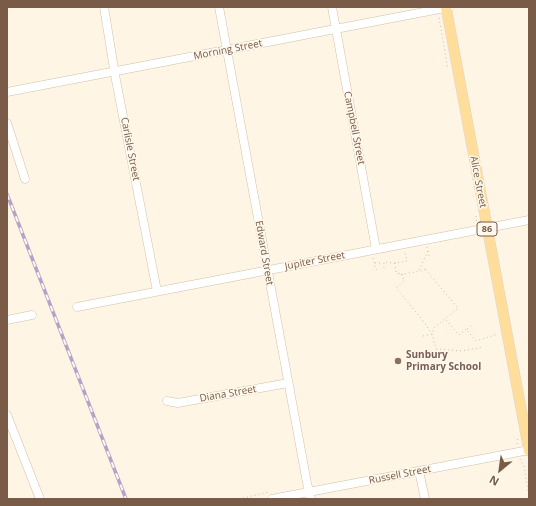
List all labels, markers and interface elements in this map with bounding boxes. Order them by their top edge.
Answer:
street label: Morning Street [193,37,263,63]
street label: Campbell Street [341,90,367,166]
street label: Carlisle Street [118,116,142,182]
street label: Alice Street [467,155,489,209]
street label: Edward Street [252,220,276,286]
road number: 86 [477,222,497,236]
street label: Jupiter Street [284,249,346,273]
place label: Sunbury Primary School [406,349,481,372]
marker: Sunbury Primary School [393,356,403,366]
street label: Diana Street [199,383,257,405]
north arrow [480,450,520,490]
street label: Russell Street [368,463,432,487]
text: N [486,472,501,490]

